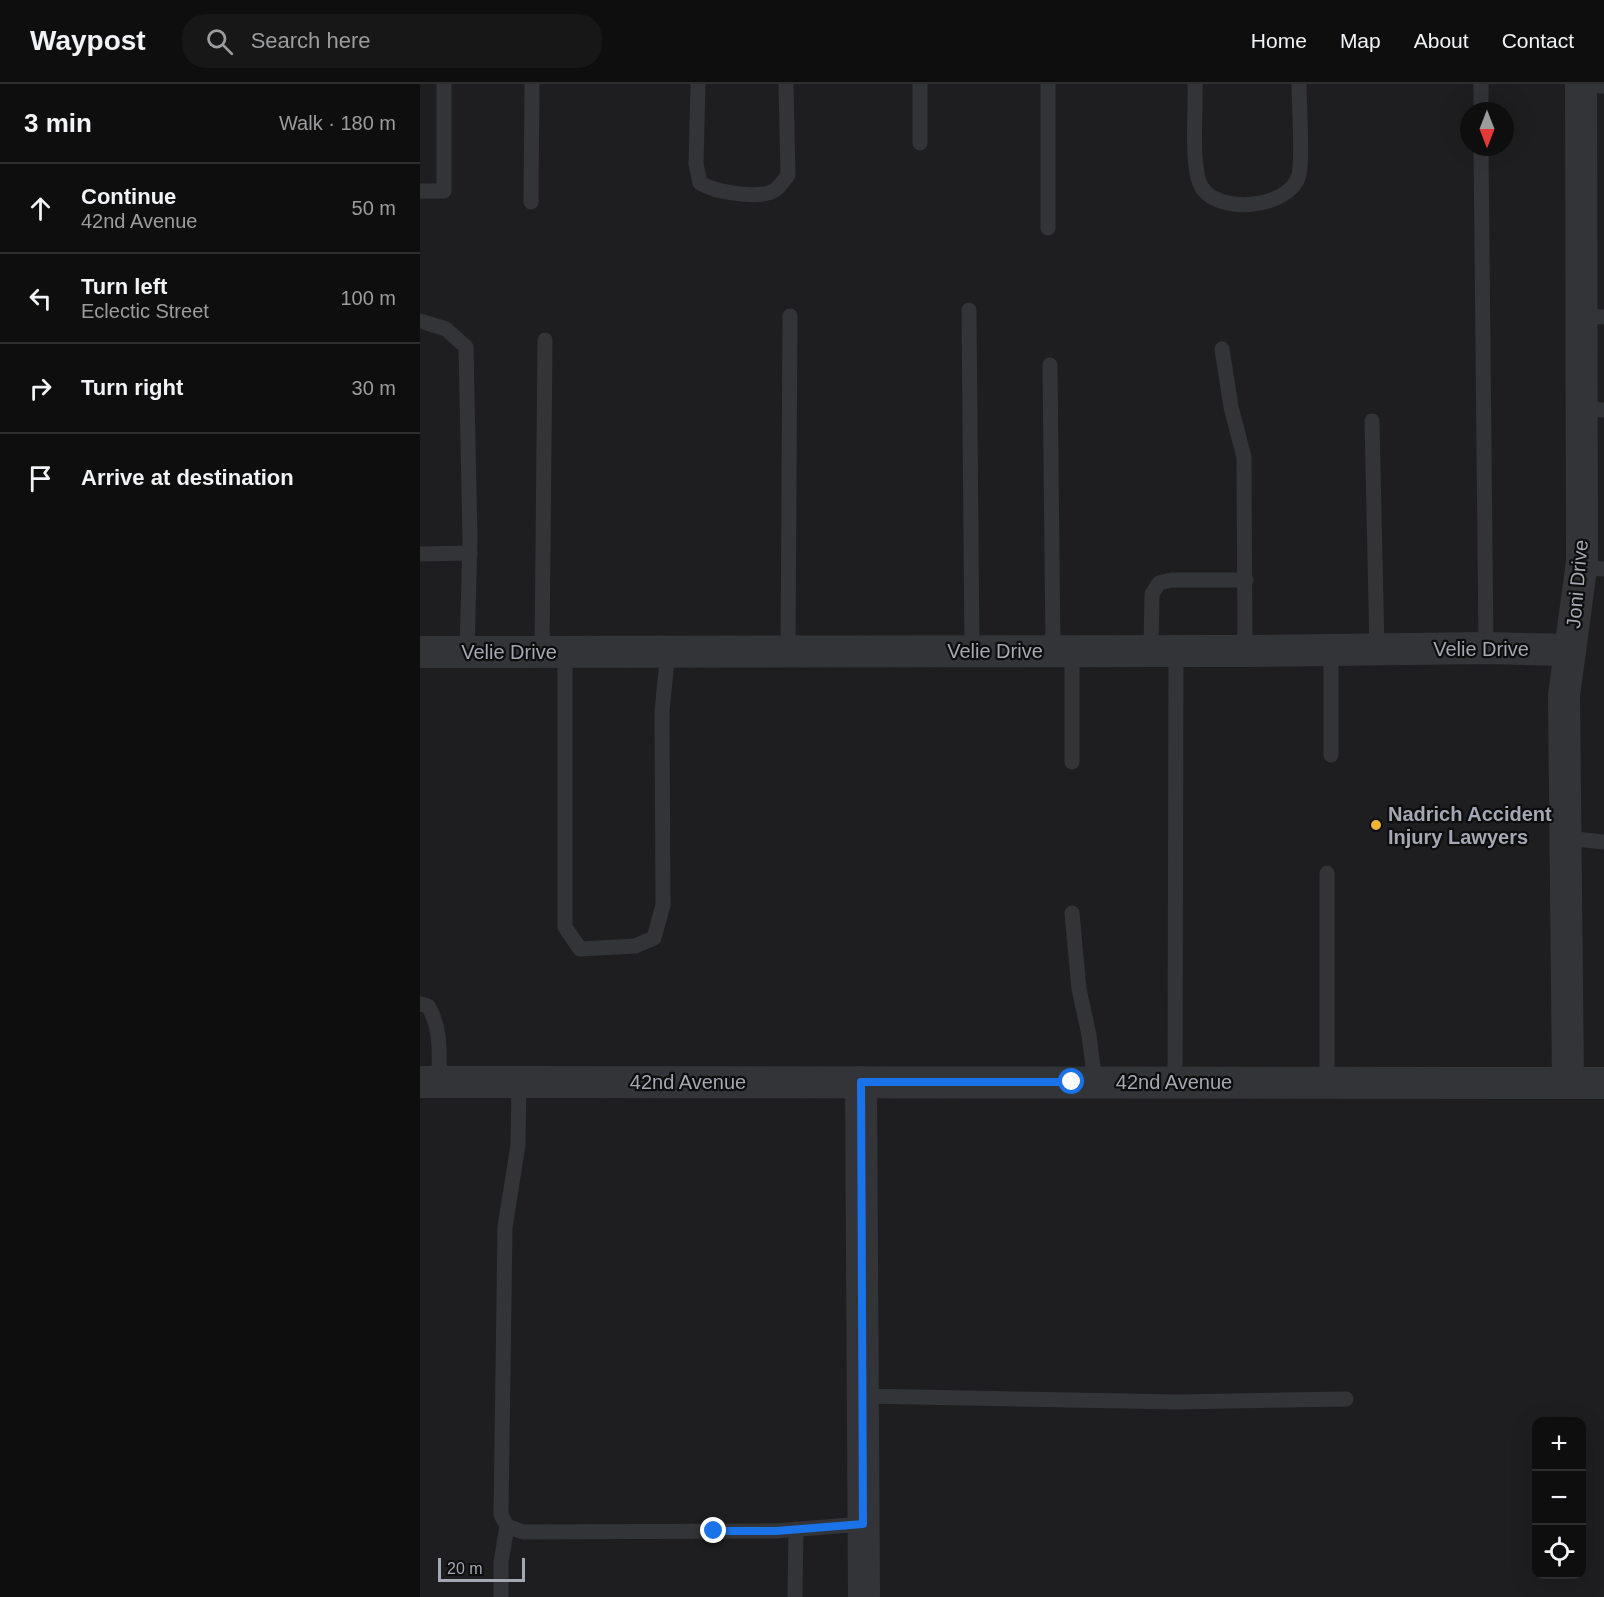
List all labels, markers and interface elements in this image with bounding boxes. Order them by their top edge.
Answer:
search box [182,14,602,68]
text: Waypost [30,25,146,56]
icon: search [203,25,236,58]
text: Search here [251,28,371,53]
text: Home [1251,29,1307,52]
text: Map [1340,29,1381,52]
text: About [1414,29,1469,52]
text: Contact [1502,29,1574,52]
north arrow [1460,102,1514,156]
text: 3 min [24,108,92,138]
text: Walk · 180 m [279,112,396,134]
text: Continue [81,184,176,209]
icon: ahead [24,192,57,225]
text: 50 m [352,197,396,219]
text: 42nd Avenue [81,210,197,232]
text: Turn left [81,274,167,299]
icon: left [24,282,57,315]
text: 100 m [340,287,396,309]
text: Eclectic Street [81,300,209,322]
icon: right [24,372,57,405]
text: Turn right [81,375,183,400]
text: 30 m [352,377,396,399]
icon: arrive [24,462,57,495]
text: Arrive at destination [81,465,294,490]
street label: Joni Drive [1562,539,1592,629]
street label: Velie Drive [1433,638,1529,660]
street label: Velie Drive [947,640,1043,662]
street label: Velie Drive [461,641,557,663]
place label: Nadrich Accident Injury Lawyers [1388,803,1552,848]
marker: Nadrich Accident Injury Lawyers [1369,818,1383,832]
route start [1058,1068,1084,1094]
street label: 42nd Avenue [630,1071,746,1093]
street label: 42nd Avenue [1116,1071,1232,1093]
map controls [1532,1417,1586,1579]
button: + [1532,1417,1586,1471]
button: − [1532,1471,1586,1525]
route end [700,1517,726,1543]
button: locate [1532,1525,1586,1579]
scale bar [438,1555,525,1582]
text: 20 m [447,1560,483,1577]

